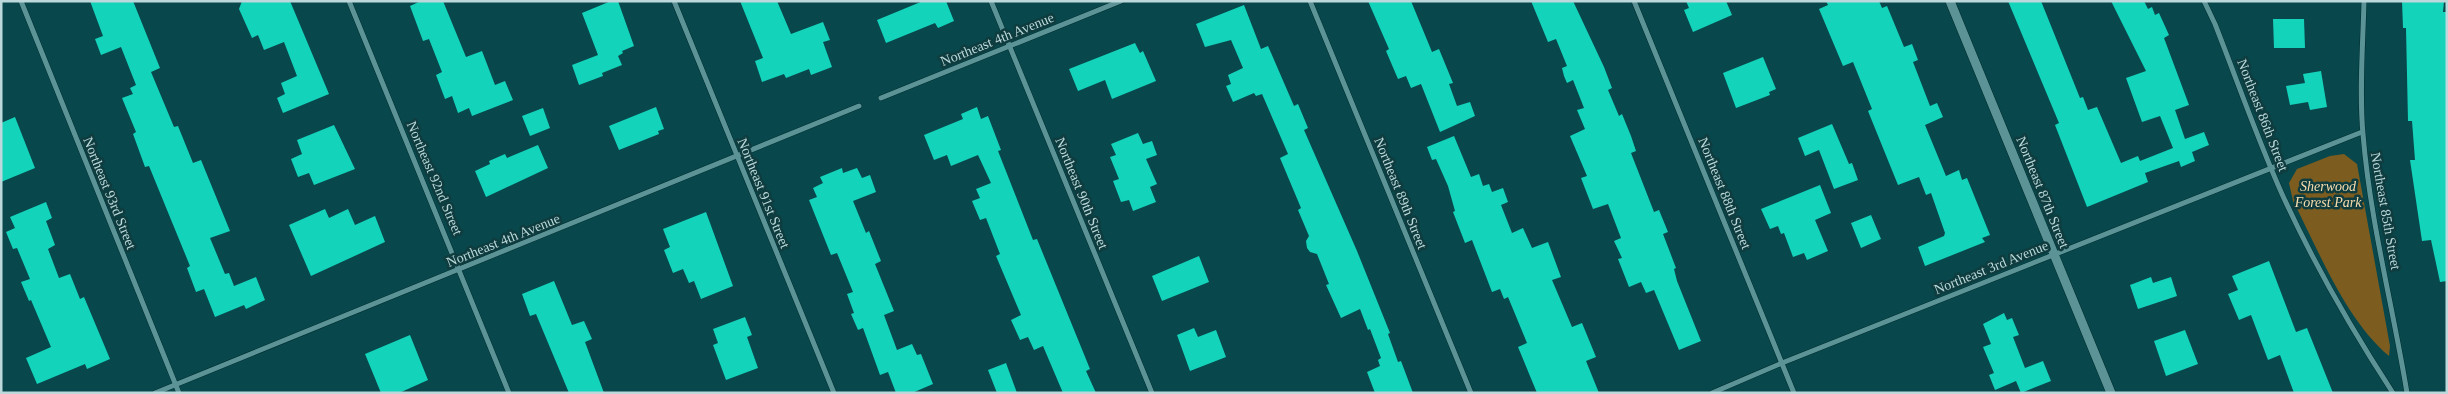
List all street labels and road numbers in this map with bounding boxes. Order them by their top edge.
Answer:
street label: Northeast 4th Avenue [938,10,1056,69]
street label: Northeast 86th Street [2234,57,2291,173]
street label: Northeast 92nd Street [404,119,465,237]
street label: Northeast 87th Street [2013,134,2072,250]
street label: Northeast 93rd Street [80,135,139,252]
street label: Northeast 90th Street [1052,135,1111,251]
street label: Northeast 89th Street [1371,135,1430,251]
street label: Northeast 88th Street [1695,135,1754,251]
street label: Northeast 91st Street [735,136,793,251]
street label: Northeast 85th Street [2368,151,2403,271]
street label: Northeast 4th Avenue [444,211,562,270]
street label: Northeast 3rd Avenue [1932,238,2050,297]

